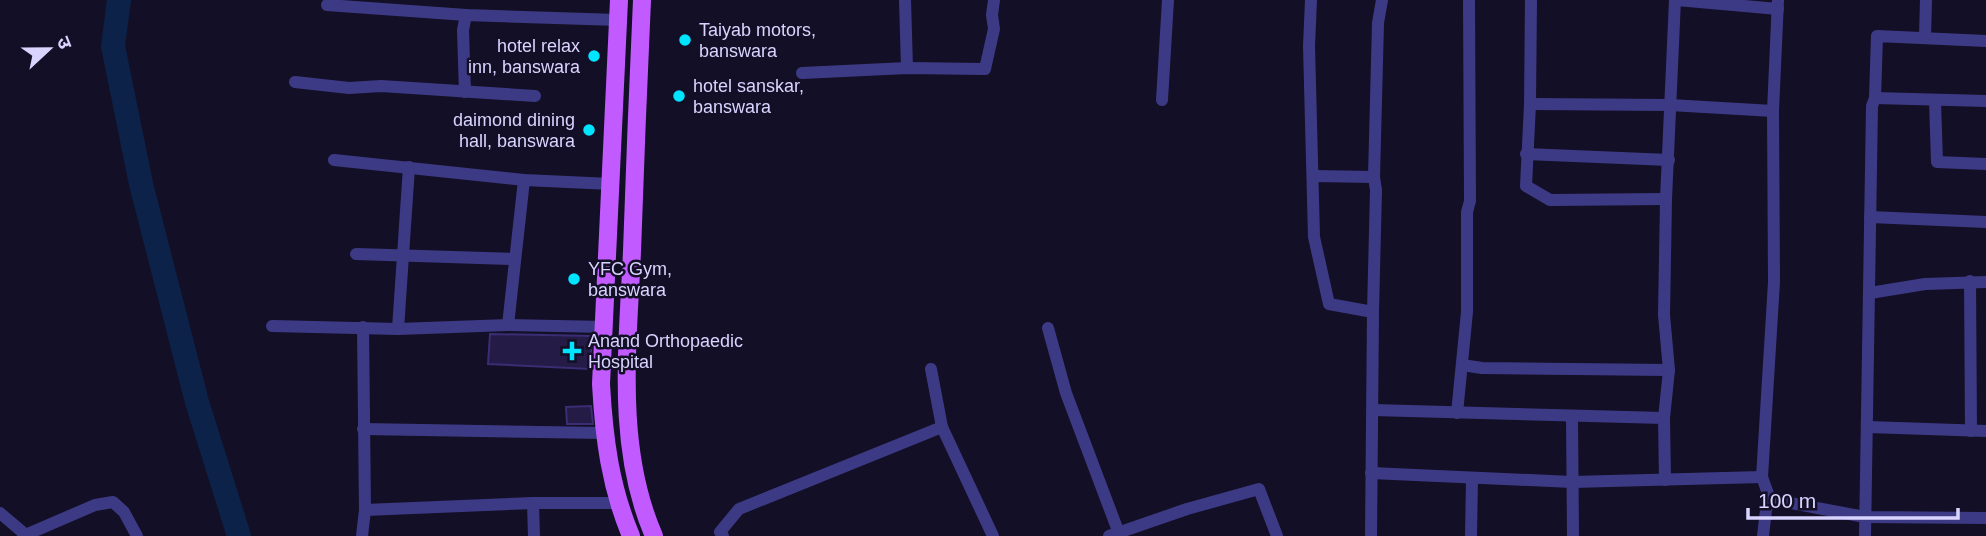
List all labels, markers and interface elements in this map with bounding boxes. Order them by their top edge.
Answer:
north arrow [14,14,84,84]
place label: Taiyab motors, banswara [699,20,816,61]
marker: Taiyab motors, banswara [677,32,693,48]
text: उ [52,34,76,53]
place label: hotel relax inn, banswara [468,36,581,77]
marker: hotel relax inn, banswara [586,48,602,64]
place label: hotel sanskar, banswara [693,76,804,117]
marker: hotel sanskar, banswara [671,88,687,104]
place label: daimond dining hall, banswara [453,110,576,151]
marker: daimond dining hall, banswara [581,122,597,138]
place label: YFC Gym, banswara [588,259,672,300]
marker: YFC Gym, banswara [566,271,582,287]
place label: Anand Orthopaedic Hospital [588,331,743,372]
marker: Anand Orthopaedic Hospital [562,341,582,361]
scale bar [1748,476,1958,520]
text: 100 m [1758,489,1816,512]

